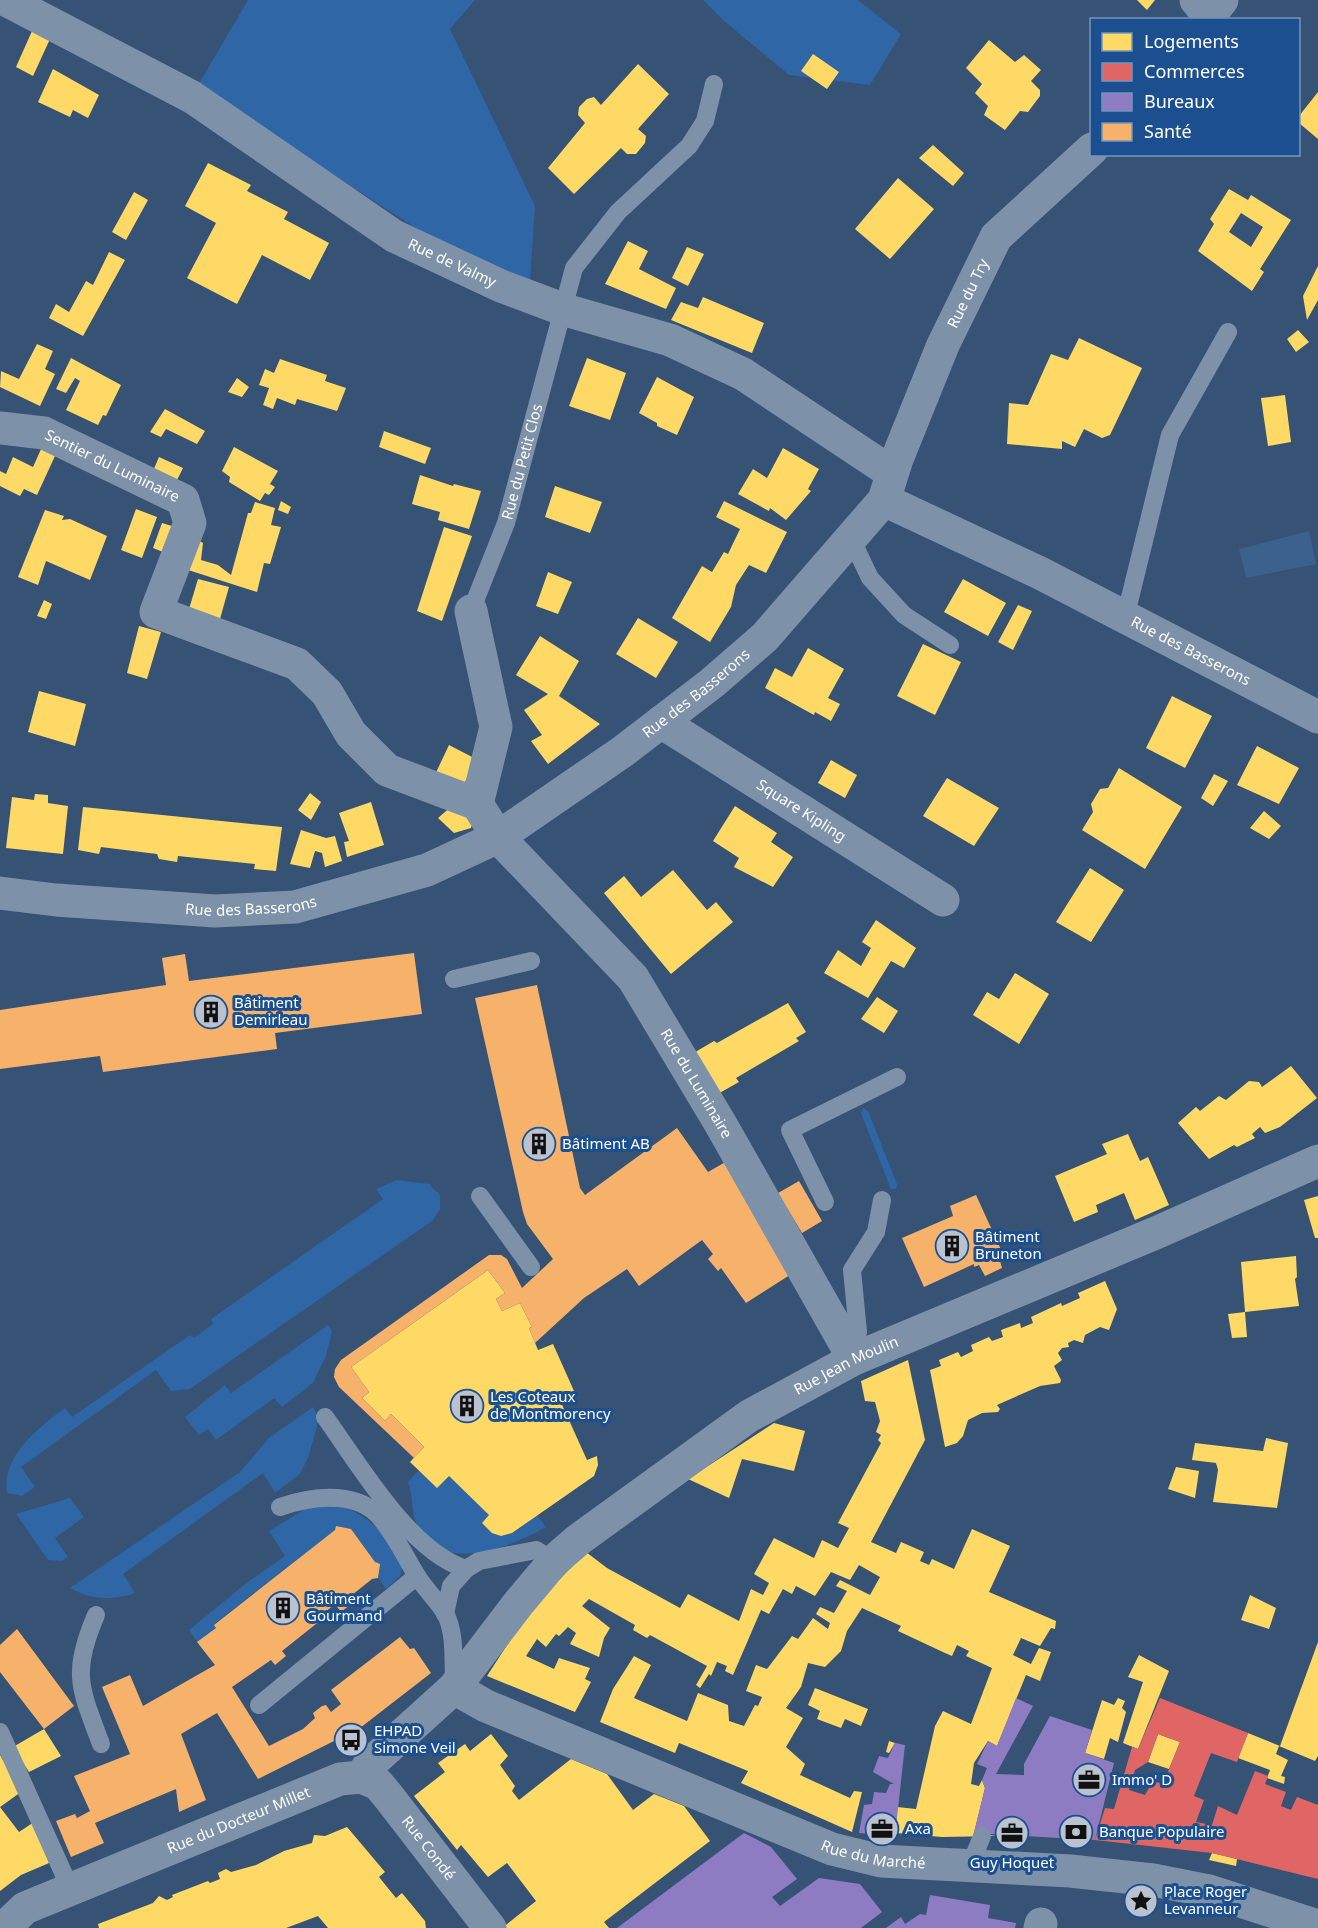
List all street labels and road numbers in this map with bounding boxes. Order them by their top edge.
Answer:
street label: Rue de Valmy [405,233,500,292]
street label: Rue du Try [942,255,993,331]
street label: Rue du Petit Clos [496,401,546,522]
street label: Sentier du Luminaire [42,424,183,506]
street label: Rue des Basserons [1128,611,1255,689]
street label: Rue des Basserons [638,644,753,742]
street label: Square Kipling [753,774,850,845]
street label: Rue des Basserons [184,890,319,920]
street label: Rue du Luminaire [657,1025,738,1142]
street label: Rue Jean Moulin [790,1331,901,1399]
street label: Rue du Docteur Millet [164,1781,314,1858]
street label: Rue Condé [398,1811,460,1884]
street label: Rue du Marché [818,1835,926,1872]

